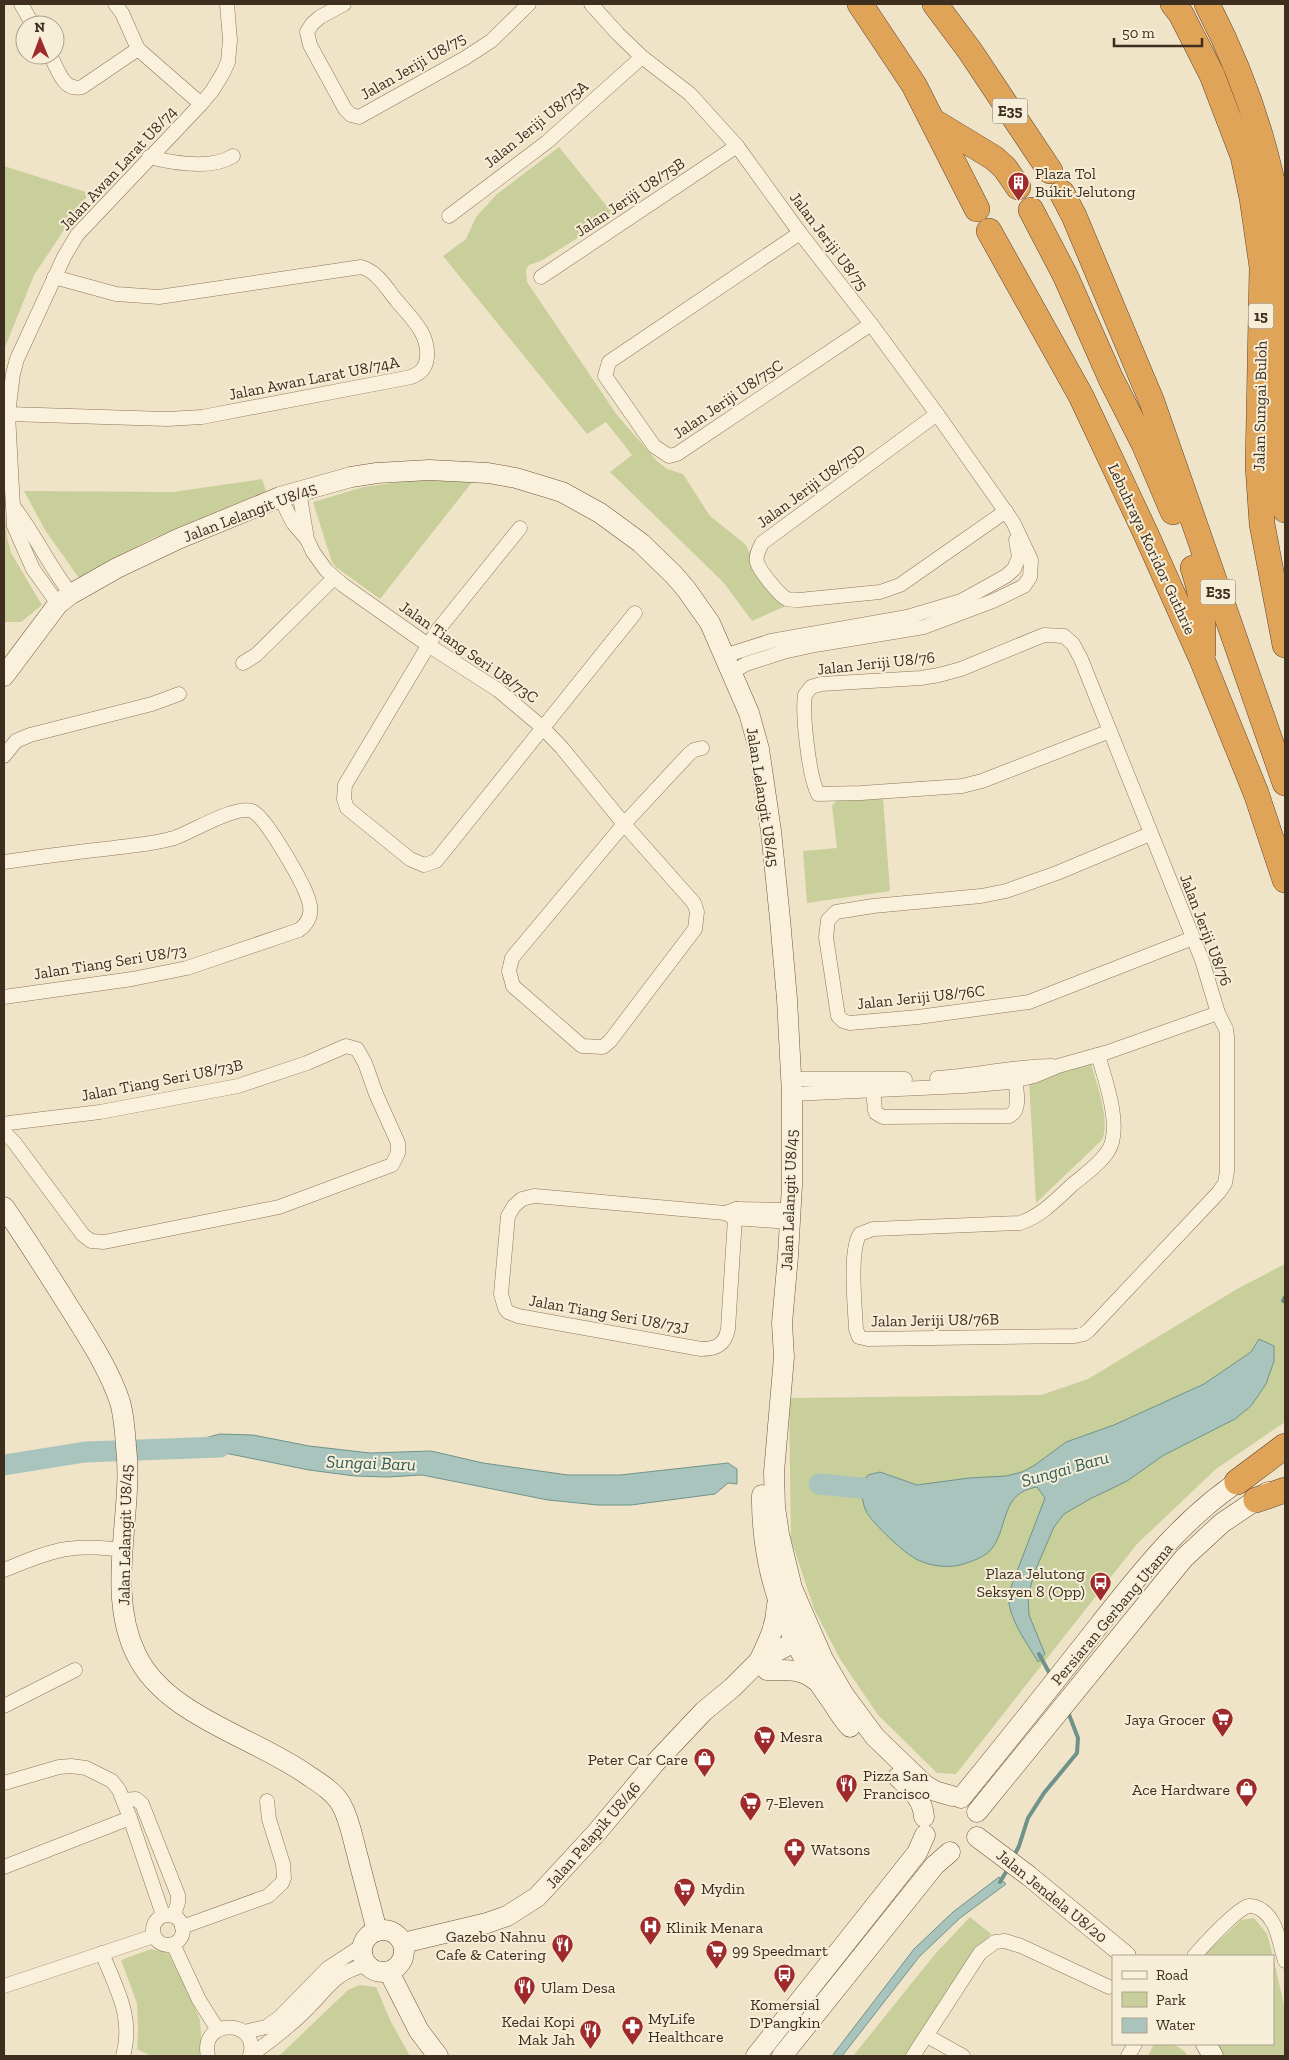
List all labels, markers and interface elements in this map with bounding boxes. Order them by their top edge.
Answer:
north arrow [15,15,65,65]
scale bar [1114,15,1202,47]
text: N [34,19,46,36]
text: 50 m [1122,24,1155,42]
street label: Jalan Jeriji U8/75 [357,28,469,104]
street label: Jalan Jeriji U8/75A [480,76,592,172]
road number: E35 [992,98,1028,124]
street label: Jalan Awan Larat U8/74 [55,102,181,234]
street label: Jalan Jeriji U8/75B [572,153,689,241]
place label: Plaza Tol Bukit Jelutong [1035,164,1136,201]
building icon: Plaza Tol Bukit Jelutong [1007,170,1031,201]
street label: Jalan Jeriji U8/75 [786,188,872,294]
road number: 15 [1248,304,1274,328]
street label: Jalan Sungai Buloh [1249,340,1271,472]
street label: Jalan Awan Larat U8/74A [227,352,402,404]
street label: Jalan Jeriji U8/75C [669,355,787,443]
street label: Jalan Jeriji U8/75D [753,440,869,532]
street label: Lebuhraya Koridor Guthrie [1104,460,1200,638]
street label: Jalan Lelangit U8/45 [181,478,319,546]
road number: E35 [1200,580,1236,604]
street label: Jalan Tiang Seri U8/73C [396,597,542,707]
street label: Jalan Jeriji U8/76 [816,647,936,679]
street label: Jalan Lelangit U8/45 [743,726,783,868]
street label: Jalan Jeriji U8/76 [1176,871,1236,989]
street label: Jalan Tiang Seri U8/73 [32,941,188,983]
street label: Jalan Jeriji U8/76C [856,981,986,1013]
street label: Jalan Tiang Seri U8/73B [80,1055,245,1105]
street label: Jalan Lelangit U8/45 [777,1129,801,1271]
street label: Jalan Tiang Seri U8/73J [528,1291,690,1337]
street label: Jalan Jeriji U8/76B [871,1309,1000,1331]
water label: Sungai Baru [1019,1446,1111,1492]
water label: Sungai Baru [325,1450,417,1476]
street label: Jalan Lelangit U8/45 [114,1464,136,1606]
street label: Persiaran Gerbang Utama [1047,1539,1177,1689]
place label: Plaza Jelutong Seksyen 8 (Opp) [976,1564,1085,1601]
bus stop icon: Plaza Jelutong Seksyen 8 (Opp) [1089,1570,1113,1601]
supermarket icon: Jaya Grocer [1210,1707,1234,1738]
place label: Jaya Grocer [1125,1710,1206,1729]
supermarket icon: Mesra [752,1724,776,1755]
place label: Mesra [780,1727,823,1746]
shop icon: Peter Car Care [692,1747,716,1778]
place label: Peter Car Care [588,1750,688,1769]
place label: Pizza San Francisco [863,1766,930,1803]
restaurant icon: Pizza San Francisco [835,1772,859,1803]
shop icon: Ace Hardware [1234,1777,1258,1808]
street label: Jalan Pelapik U8/46 [542,1778,644,1892]
place label: Ace Hardware [1132,1780,1230,1799]
supermarket icon: 7-Eleven [738,1790,762,1821]
place label: 7-Eleven [766,1793,825,1812]
pharmacy icon: Watsons [783,1837,807,1868]
place label: Watsons [811,1840,870,1859]
street label: Jalan Jendela U8/20 [993,1845,1111,1947]
supermarket icon: Mydin [673,1876,697,1907]
place label: Mydin [701,1879,746,1898]
hospital icon: Klinik Menara [638,1915,662,1946]
place label: Klinik Menara [666,1918,763,1937]
place label: Gazebo Nahnu Cafe & Catering [436,1927,546,1964]
restaurant icon: Gazebo Nahnu Cafe & Catering [550,1933,574,1964]
supermarket icon: 99 Speedmart [704,1938,728,1969]
place label: 99 Speedmart [732,1941,828,1960]
legend [1112,1955,1274,2045]
bus stop icon: Komersial D'Pangkin [773,1963,797,1994]
text: Road [1156,1966,1189,1984]
restaurant icon: Ulam Desa [513,1975,537,2006]
place label: Ulam Desa [541,1978,616,1997]
text: Park [1156,1991,1186,2009]
place label: Komersial D'Pangkin [749,1995,821,2032]
place label: MyLife Healthcare [648,2009,723,2046]
place label: Kedai Kopi Mak Jah [501,2012,576,2049]
pharmacy icon: MyLife Healthcare [620,2015,644,2046]
text: Water [1156,2016,1196,2034]
restaurant icon: Kedai Kopi Mak Jah [579,2018,603,2049]

